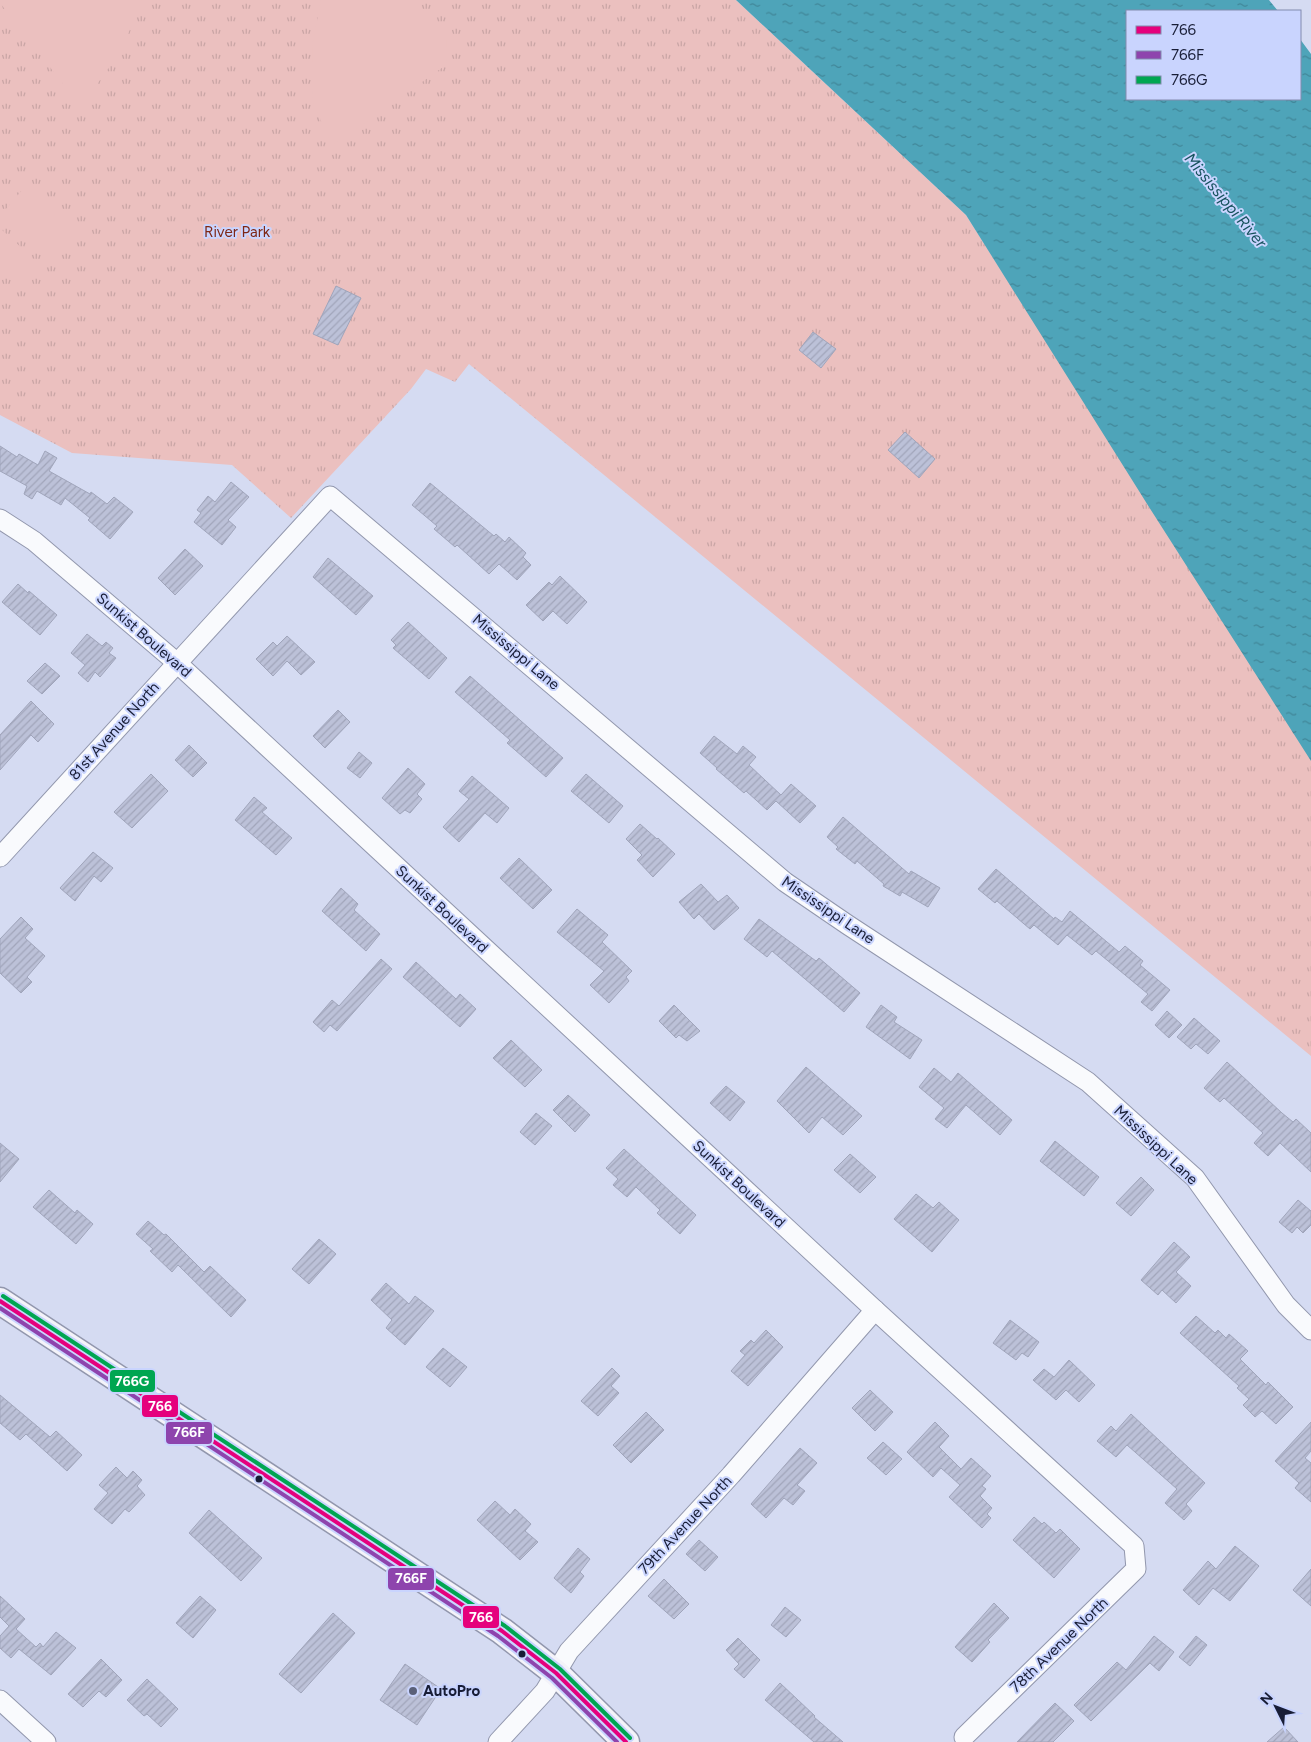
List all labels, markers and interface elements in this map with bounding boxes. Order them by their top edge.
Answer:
legend [1126,10,1301,100]
text: 766 [1171,21,1197,39]
text: 766F [1171,46,1204,64]
text: 766G [1171,71,1207,89]
water label: Mississippi River [1181,149,1271,252]
park label: River Park [204,223,271,241]
street label: Sunkist Boulevard [93,589,195,681]
street label: Mississippi Lane [469,610,563,694]
street label: 81st Avenue North [65,678,163,784]
street label: Sunkist Boulevard [392,862,492,956]
street label: Mississippi Lane [778,872,878,948]
street label: Mississippi Lane [1110,1102,1202,1188]
street label: Sunkist Boulevard [689,1137,789,1231]
line badge: 766G [109,1369,156,1393]
text: 766G [115,1373,150,1390]
line badge: 766 [141,1394,179,1418]
text: 766 [148,1398,172,1415]
line badge: 766F [165,1421,213,1445]
text: 766F [173,1424,205,1441]
street label: 79th Avenue North [635,1472,735,1578]
unlabelled marker [254,1474,264,1484]
line badge: 766F [387,1567,435,1591]
text: 766F [395,1570,427,1587]
street label: 78th Avenue North [1006,1594,1112,1696]
line badge: 766 [462,1605,500,1629]
text: 766 [469,1609,493,1626]
unlabelled marker [517,1649,527,1659]
place label: AutoPro [423,1682,481,1700]
north arrow [1251,1682,1301,1732]
marker: AutoPro [407,1685,419,1697]
text: N [1257,1689,1277,1708]

